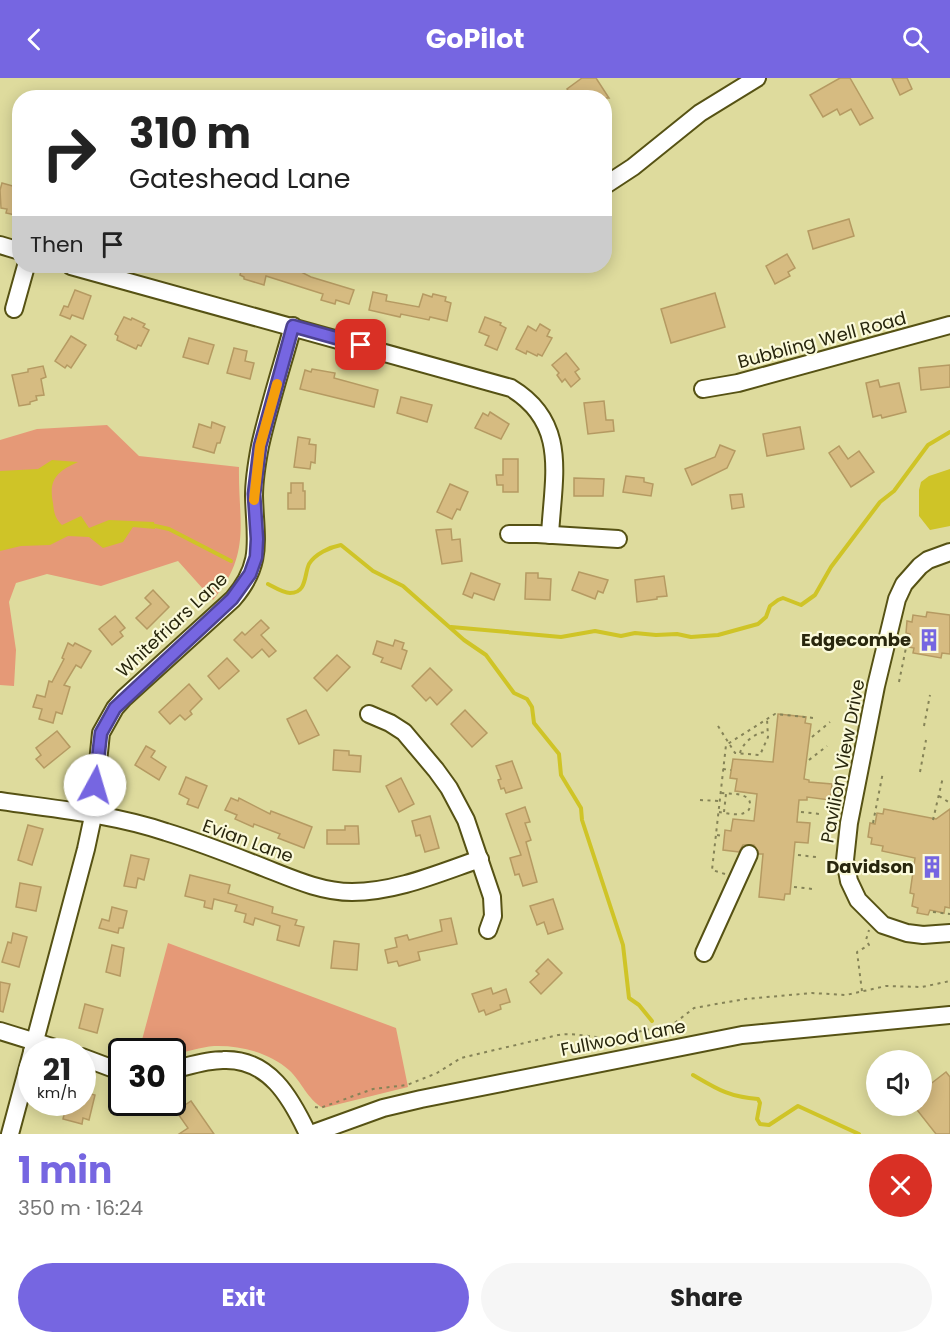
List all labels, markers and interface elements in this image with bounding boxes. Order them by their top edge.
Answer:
text: GoPilot [426,20,524,57]
icon: back [18,23,51,56]
icon: search [899,23,932,56]
text: 310 m [129,104,251,163]
icon: right [30,114,108,192]
text: Gateshead Lane [129,160,351,197]
icon: arrive [96,228,129,261]
text: Then [30,229,84,260]
street label: Bubbling Well Road [735,305,909,374]
pin [335,319,386,370]
icon: arrive [344,328,377,361]
street label: Whitefriars Lane [110,566,233,683]
place label: Edgecombe [801,627,911,652]
building icon: Edgecombe [916,627,942,653]
street label: Pavilion View Drive [814,677,871,845]
position arrow [63,753,127,817]
street label: Evian Lane [199,813,297,869]
place label: Davidson [826,854,914,879]
building icon: Davidson [919,854,945,880]
street label: Fullwood Lane [558,1013,688,1062]
speed limit sign: 30 [108,1038,186,1116]
text: 21 [43,1048,71,1091]
map controls [866,1050,932,1116]
button: sound [866,1050,932,1116]
text: km/h [37,1082,77,1103]
text: 1 min [18,1145,112,1196]
button: close [869,1154,932,1217]
text: 350 m · 16:24 [18,1194,143,1222]
button: Exit [18,1263,469,1332]
button: Share [481,1263,932,1332]

